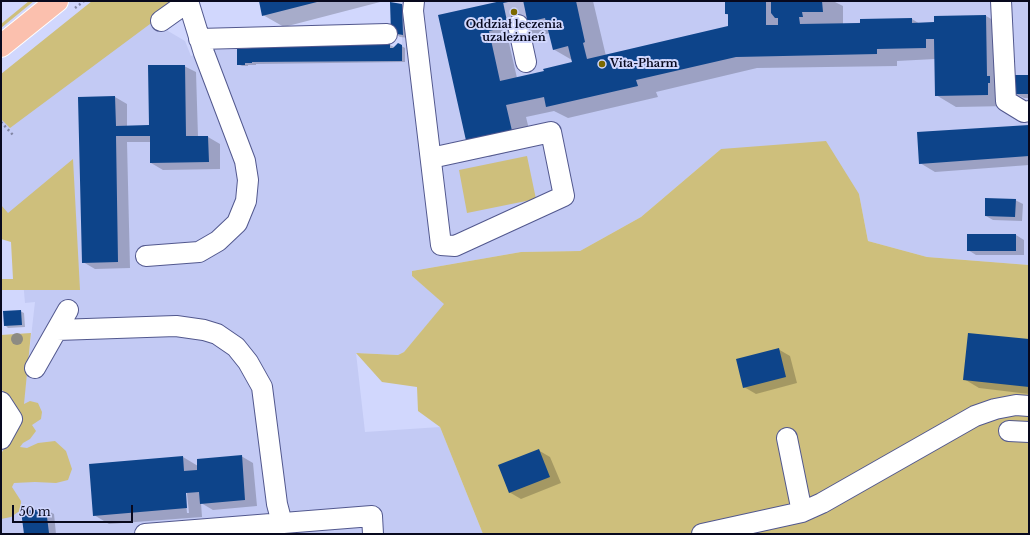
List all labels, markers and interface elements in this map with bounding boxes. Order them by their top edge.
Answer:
marker: Oddział leczenia uzależnień [509,7,519,17]
place label: Oddział leczenia uzależnień [466,18,562,44]
place label: Vita-Pharm [610,57,678,71]
marker: Vita-Pharm [597,59,607,69]
scale bar [14,497,135,523]
text: 50 m [19,504,51,519]

